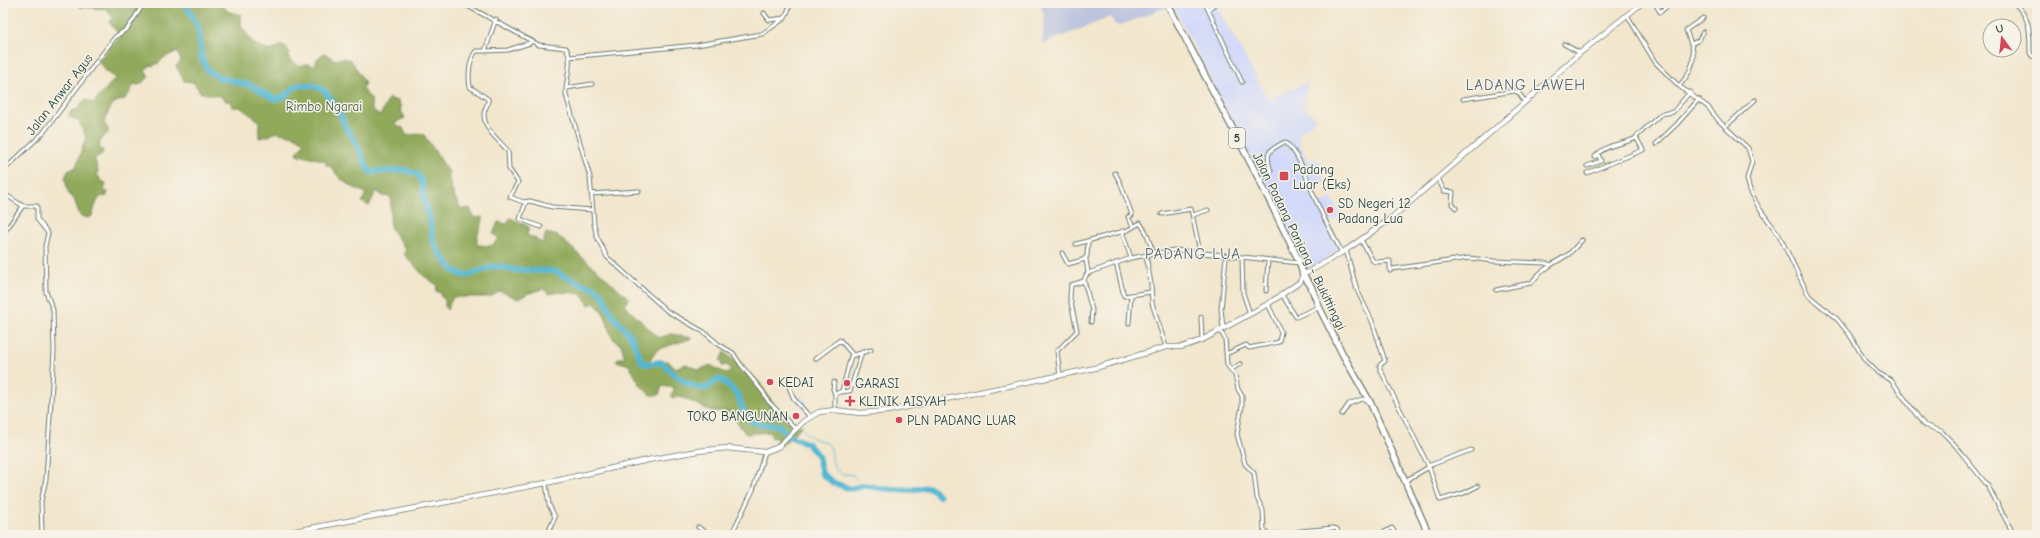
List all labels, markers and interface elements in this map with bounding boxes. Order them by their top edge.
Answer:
north arrow [1982,18,2022,58]
text: U [1994,22,2005,36]
street label: Jalan Anwar Agus [23,51,96,138]
district label: LADANG LAWEH [1466,76,1586,94]
park label: Rimbo Ngarai [286,99,362,114]
road number: 5 [1229,128,1245,148]
street label: Jalan Padang Panjang - Bukittinggi [1250,150,1349,333]
place label: Padang Luar (Eks) [1293,162,1351,192]
marker: Padang Luar (Eks) [1278,170,1290,182]
place label: SD Negeri 12 Padang Lua [1338,196,1411,226]
marker: SD Negeri 12 Padang Lua [1325,205,1335,215]
district label: PADANG LUA [1145,245,1241,263]
place label: KEDAI [778,375,814,390]
place label: GARASI [855,376,899,391]
marker: KEDAI [765,377,775,387]
marker: GARASI [842,378,852,388]
place label: KLINIK AISYAH [859,394,946,409]
marker: KLINIK AISYAH [844,395,856,407]
place label: TOKO BANGUNAN [687,409,788,424]
marker: TOKO BANGUNAN [791,411,801,421]
place label: PLN PADANG LUAR [907,413,1016,428]
marker: PLN PADANG LUAR [894,415,904,425]

